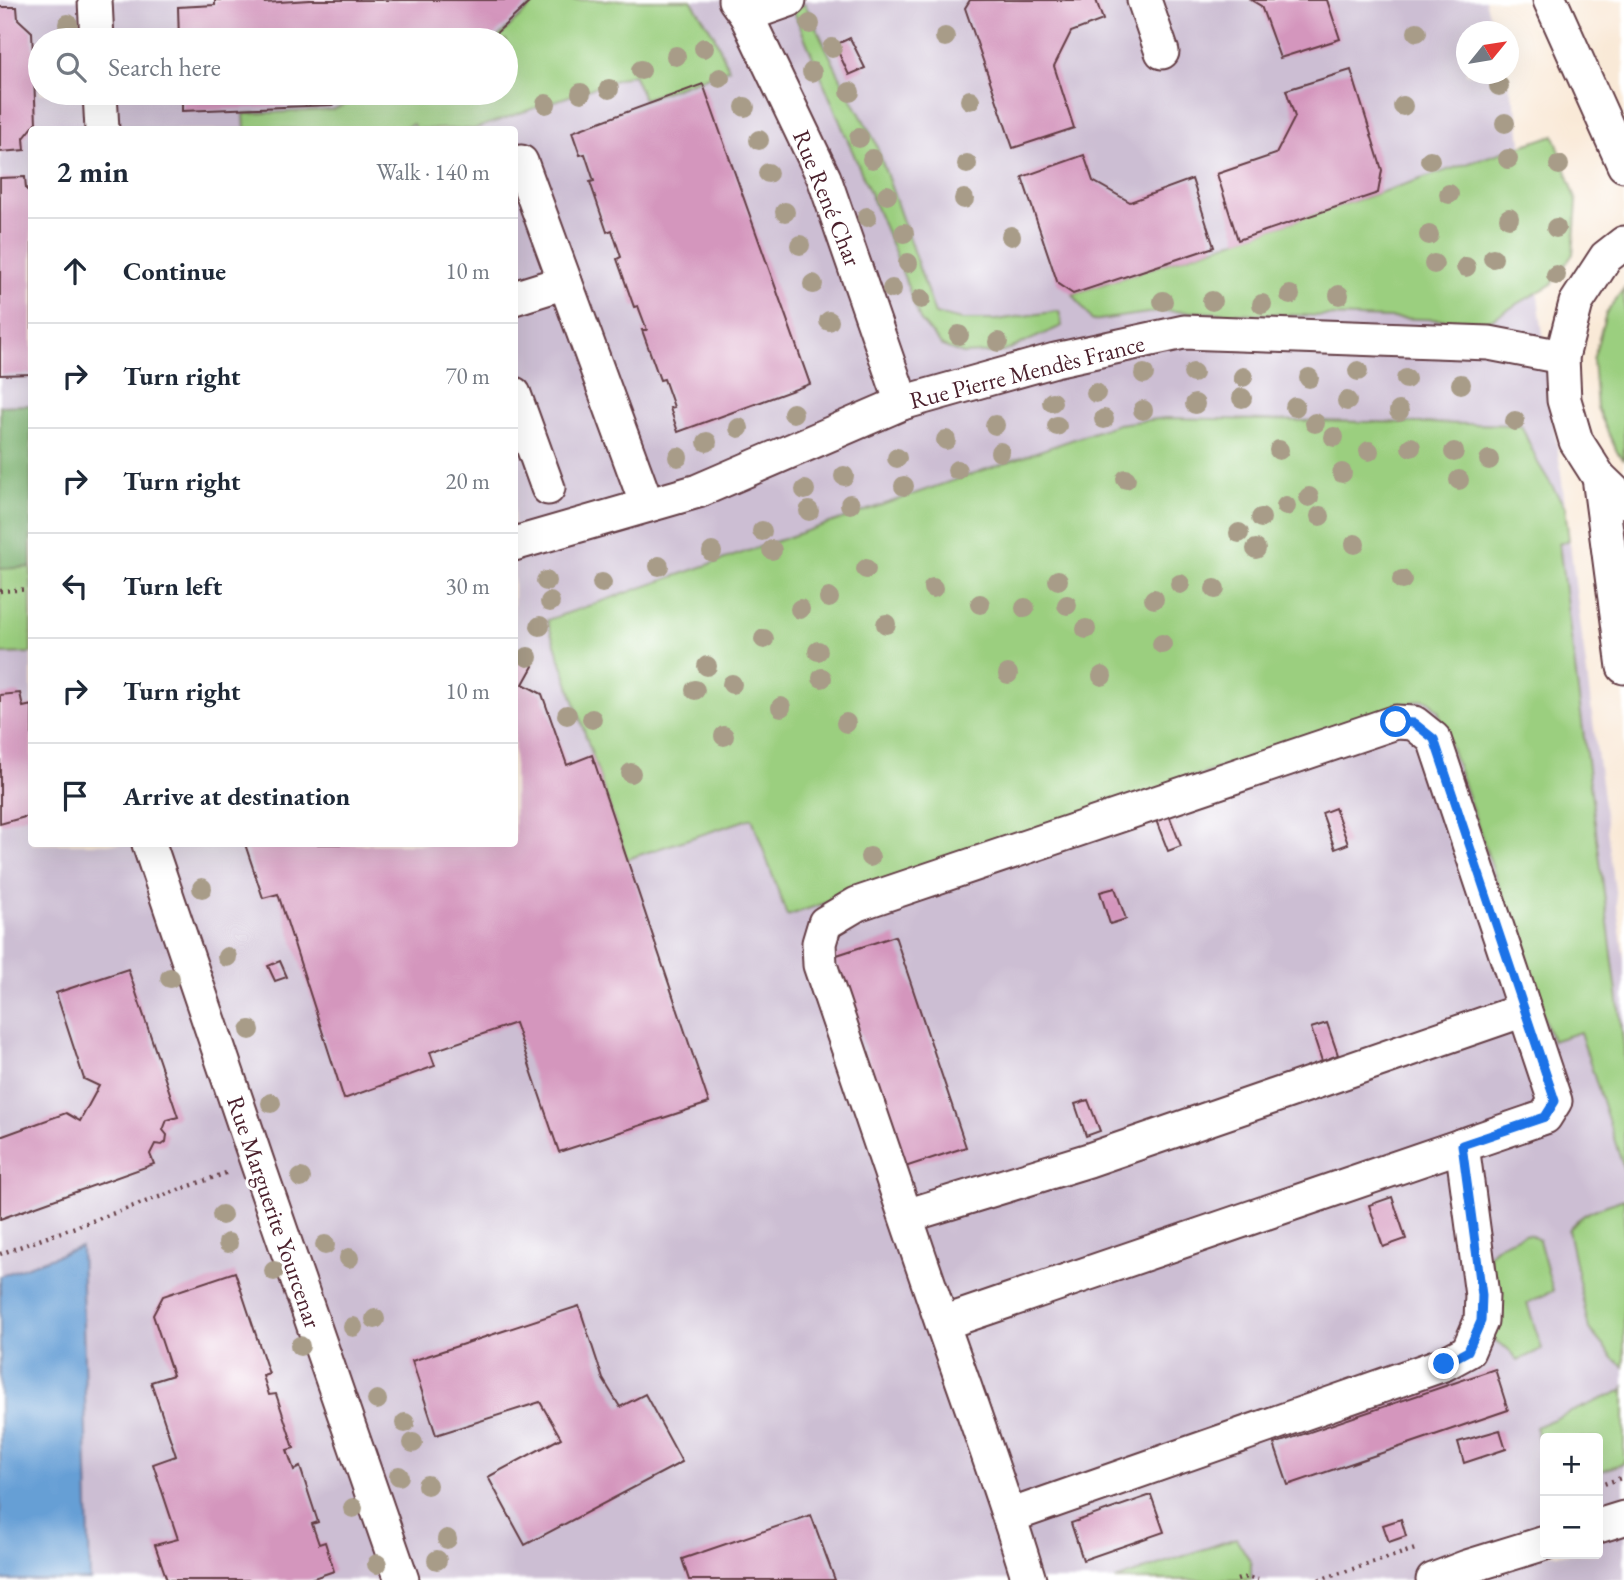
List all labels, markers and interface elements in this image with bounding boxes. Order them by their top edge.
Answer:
north arrow [1456,21,1519,84]
search box [28,28,518,105]
icon: search [52,48,90,86]
text: Search here [108,50,221,84]
street label: Rue René Char [786,125,869,270]
text: 2 min [56,152,129,191]
text: Walk · 140 m [376,157,490,187]
icon: ahead [56,252,94,290]
text: Continue [123,254,226,288]
text: 10 m [445,256,490,286]
street label: Rue Pierre Mendès France [906,327,1148,416]
icon: right [56,357,94,395]
text: Turn right [123,359,241,393]
text: 70 m [445,361,490,391]
icon: right [56,462,94,500]
text: Turn right [123,464,241,498]
text: 20 m [445,466,490,496]
icon: left [56,567,94,605]
text: Turn left [123,569,222,603]
text: 30 m [445,571,490,601]
icon: right [56,672,94,710]
text: Turn right [123,674,241,708]
text: 10 m [445,676,490,706]
route start [1380,706,1411,737]
icon: arrive [56,777,94,815]
text: Arrive at destination [123,779,350,813]
street label: Rue Marguerite Yourcenar [220,1092,329,1332]
route end [1428,1348,1459,1379]
map controls [1540,1433,1603,1559]
button: + [1540,1433,1603,1496]
button: − [1540,1496,1603,1559]

